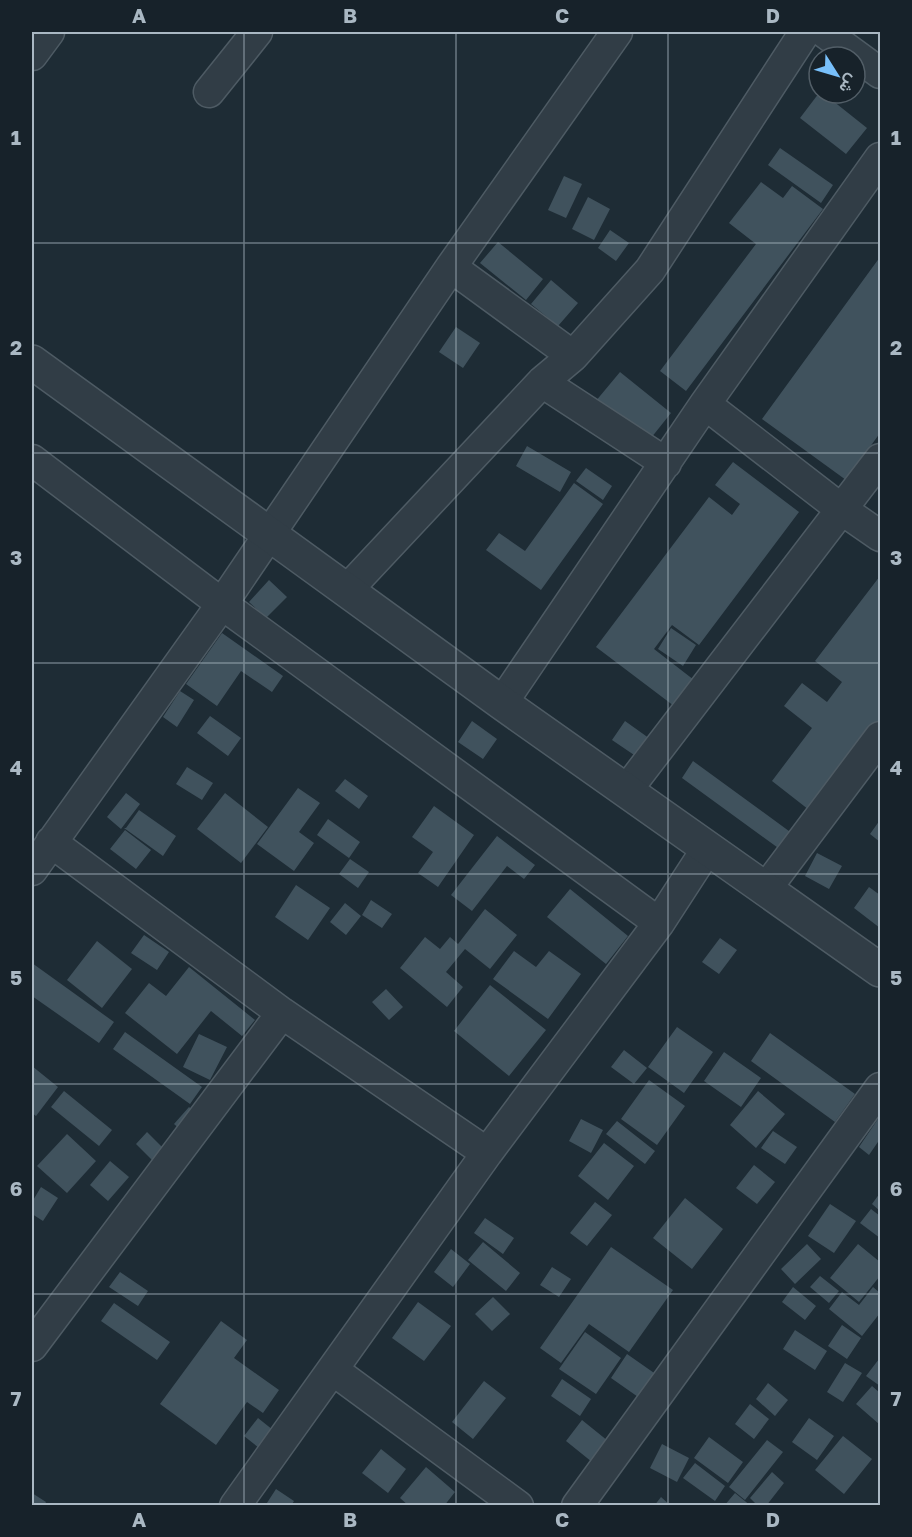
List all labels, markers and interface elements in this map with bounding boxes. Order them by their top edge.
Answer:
text: A [132,3,146,27]
text: B [343,3,357,27]
text: C [555,3,569,27]
text: D [766,3,780,27]
north arrow [807,45,867,105]
text: ش [835,70,863,98]
text: 1 [11,125,21,149]
text: 1 [891,125,901,149]
text: 2 [10,335,22,359]
text: 2 [890,335,902,359]
text: 3 [10,545,22,569]
text: 3 [890,545,902,569]
text: 4 [10,755,22,779]
text: 4 [890,755,902,779]
text: 5 [10,965,22,989]
text: 5 [890,965,902,989]
text: 6 [10,1176,22,1200]
text: 6 [890,1176,902,1200]
text: 7 [11,1386,22,1410]
text: 7 [891,1386,902,1410]
text: A [132,1507,146,1531]
text: B [343,1507,357,1531]
text: C [555,1507,569,1531]
text: D [766,1507,780,1531]

